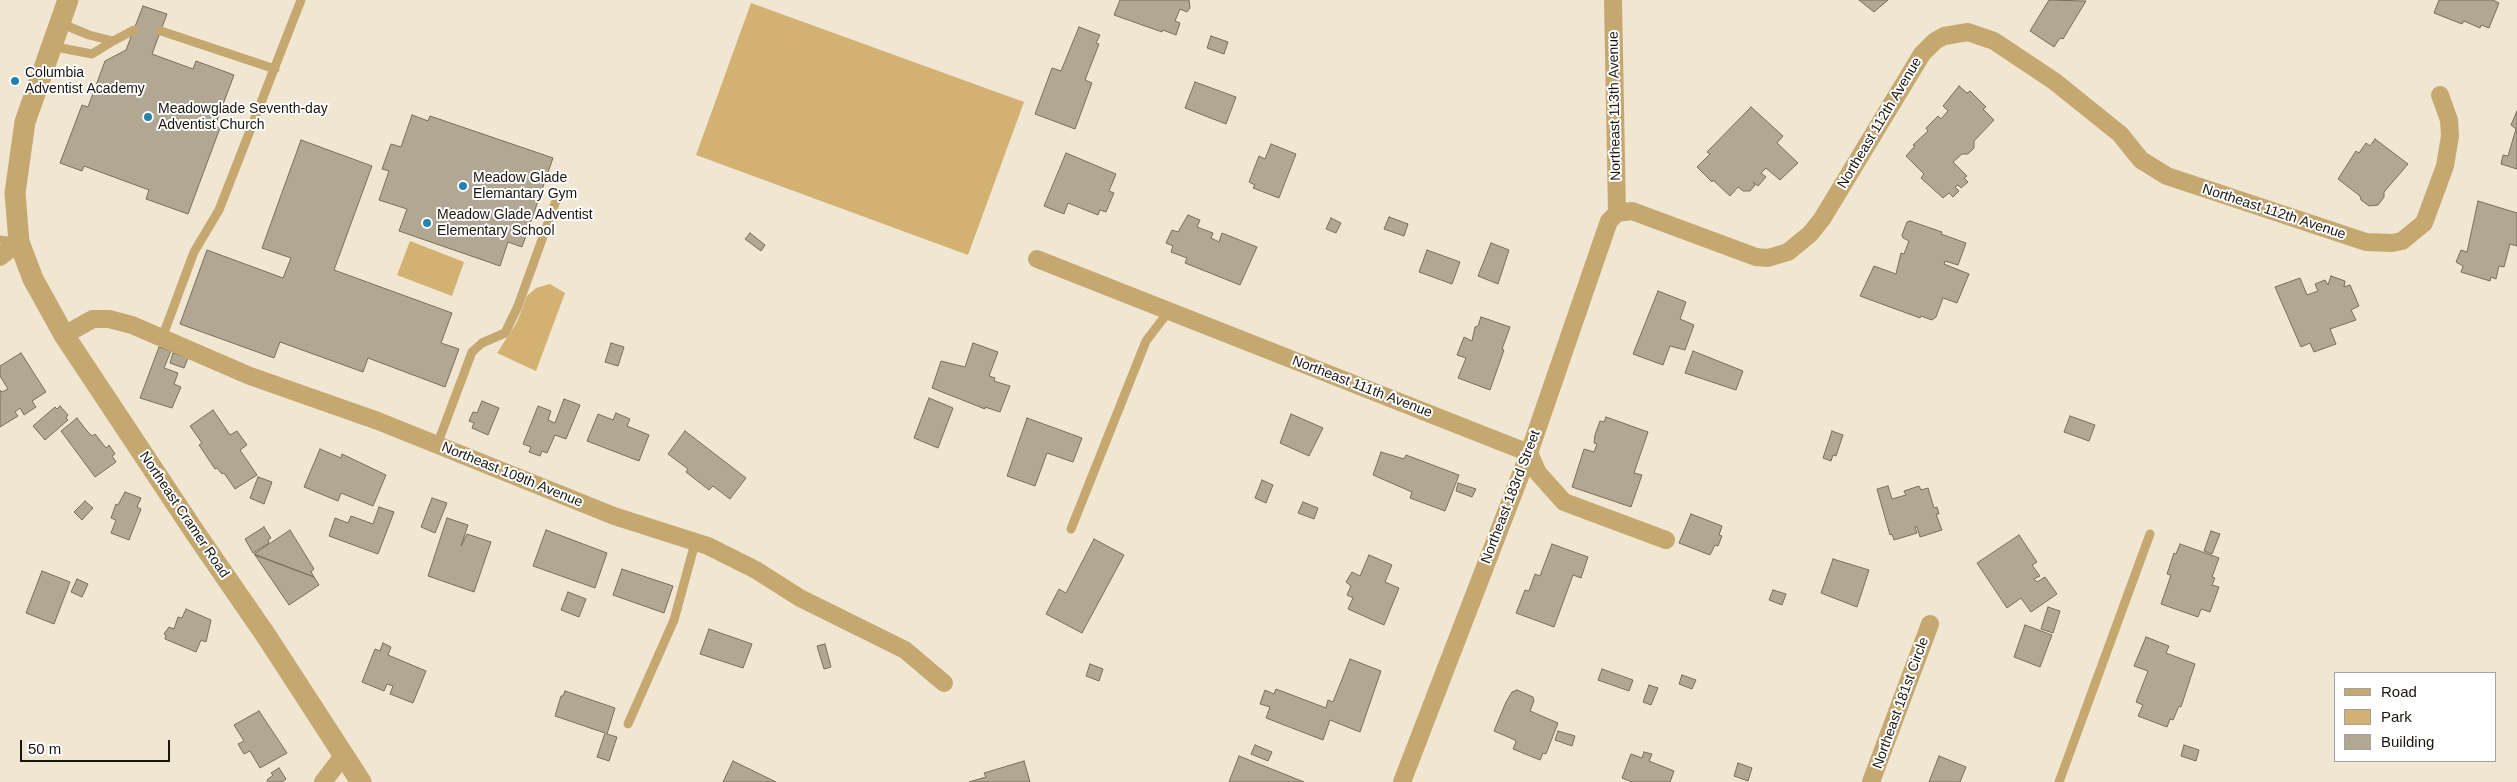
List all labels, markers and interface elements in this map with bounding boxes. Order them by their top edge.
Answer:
street label: Northeast 113th Avenue [1605,31,1625,181]
street label: Northeast 112th Avenue [1834,55,1926,191]
place label: Columbia Adventist Academy [25,65,145,98]
marker: Columbia Adventist Academy [9,75,21,87]
place label: Meadowglade Seventh-day Adventist Church [158,101,328,134]
marker: Meadowglade Seventh-day Adventist Church [142,111,154,123]
place label: Meadow Glade Elemantary Gym [473,170,577,202]
marker: Meadow Glade Elemantary Gym [457,180,469,192]
street label: Northeast 112th Avenue [2200,181,2348,243]
place label: Meadow Glade Adventist Elementary School [437,207,593,240]
marker: Meadow Glade Adventist Elementary School [421,217,433,229]
street label: Northeast 111th Avenue [1290,353,1434,421]
street label: Northeast 183rd Street [1478,428,1544,566]
street label: Northeast 109th Avenue [439,439,585,511]
street label: Northeast Cramer Road [135,449,233,581]
street label: Northeast 181st Circle [1869,635,1933,771]
legend [2334,672,2497,762]
text: Road [2381,683,2417,700]
text: Park [2381,708,2412,725]
scale bar [22,730,172,762]
text: Building [2381,733,2434,750]
text: 50 m [28,740,61,757]

